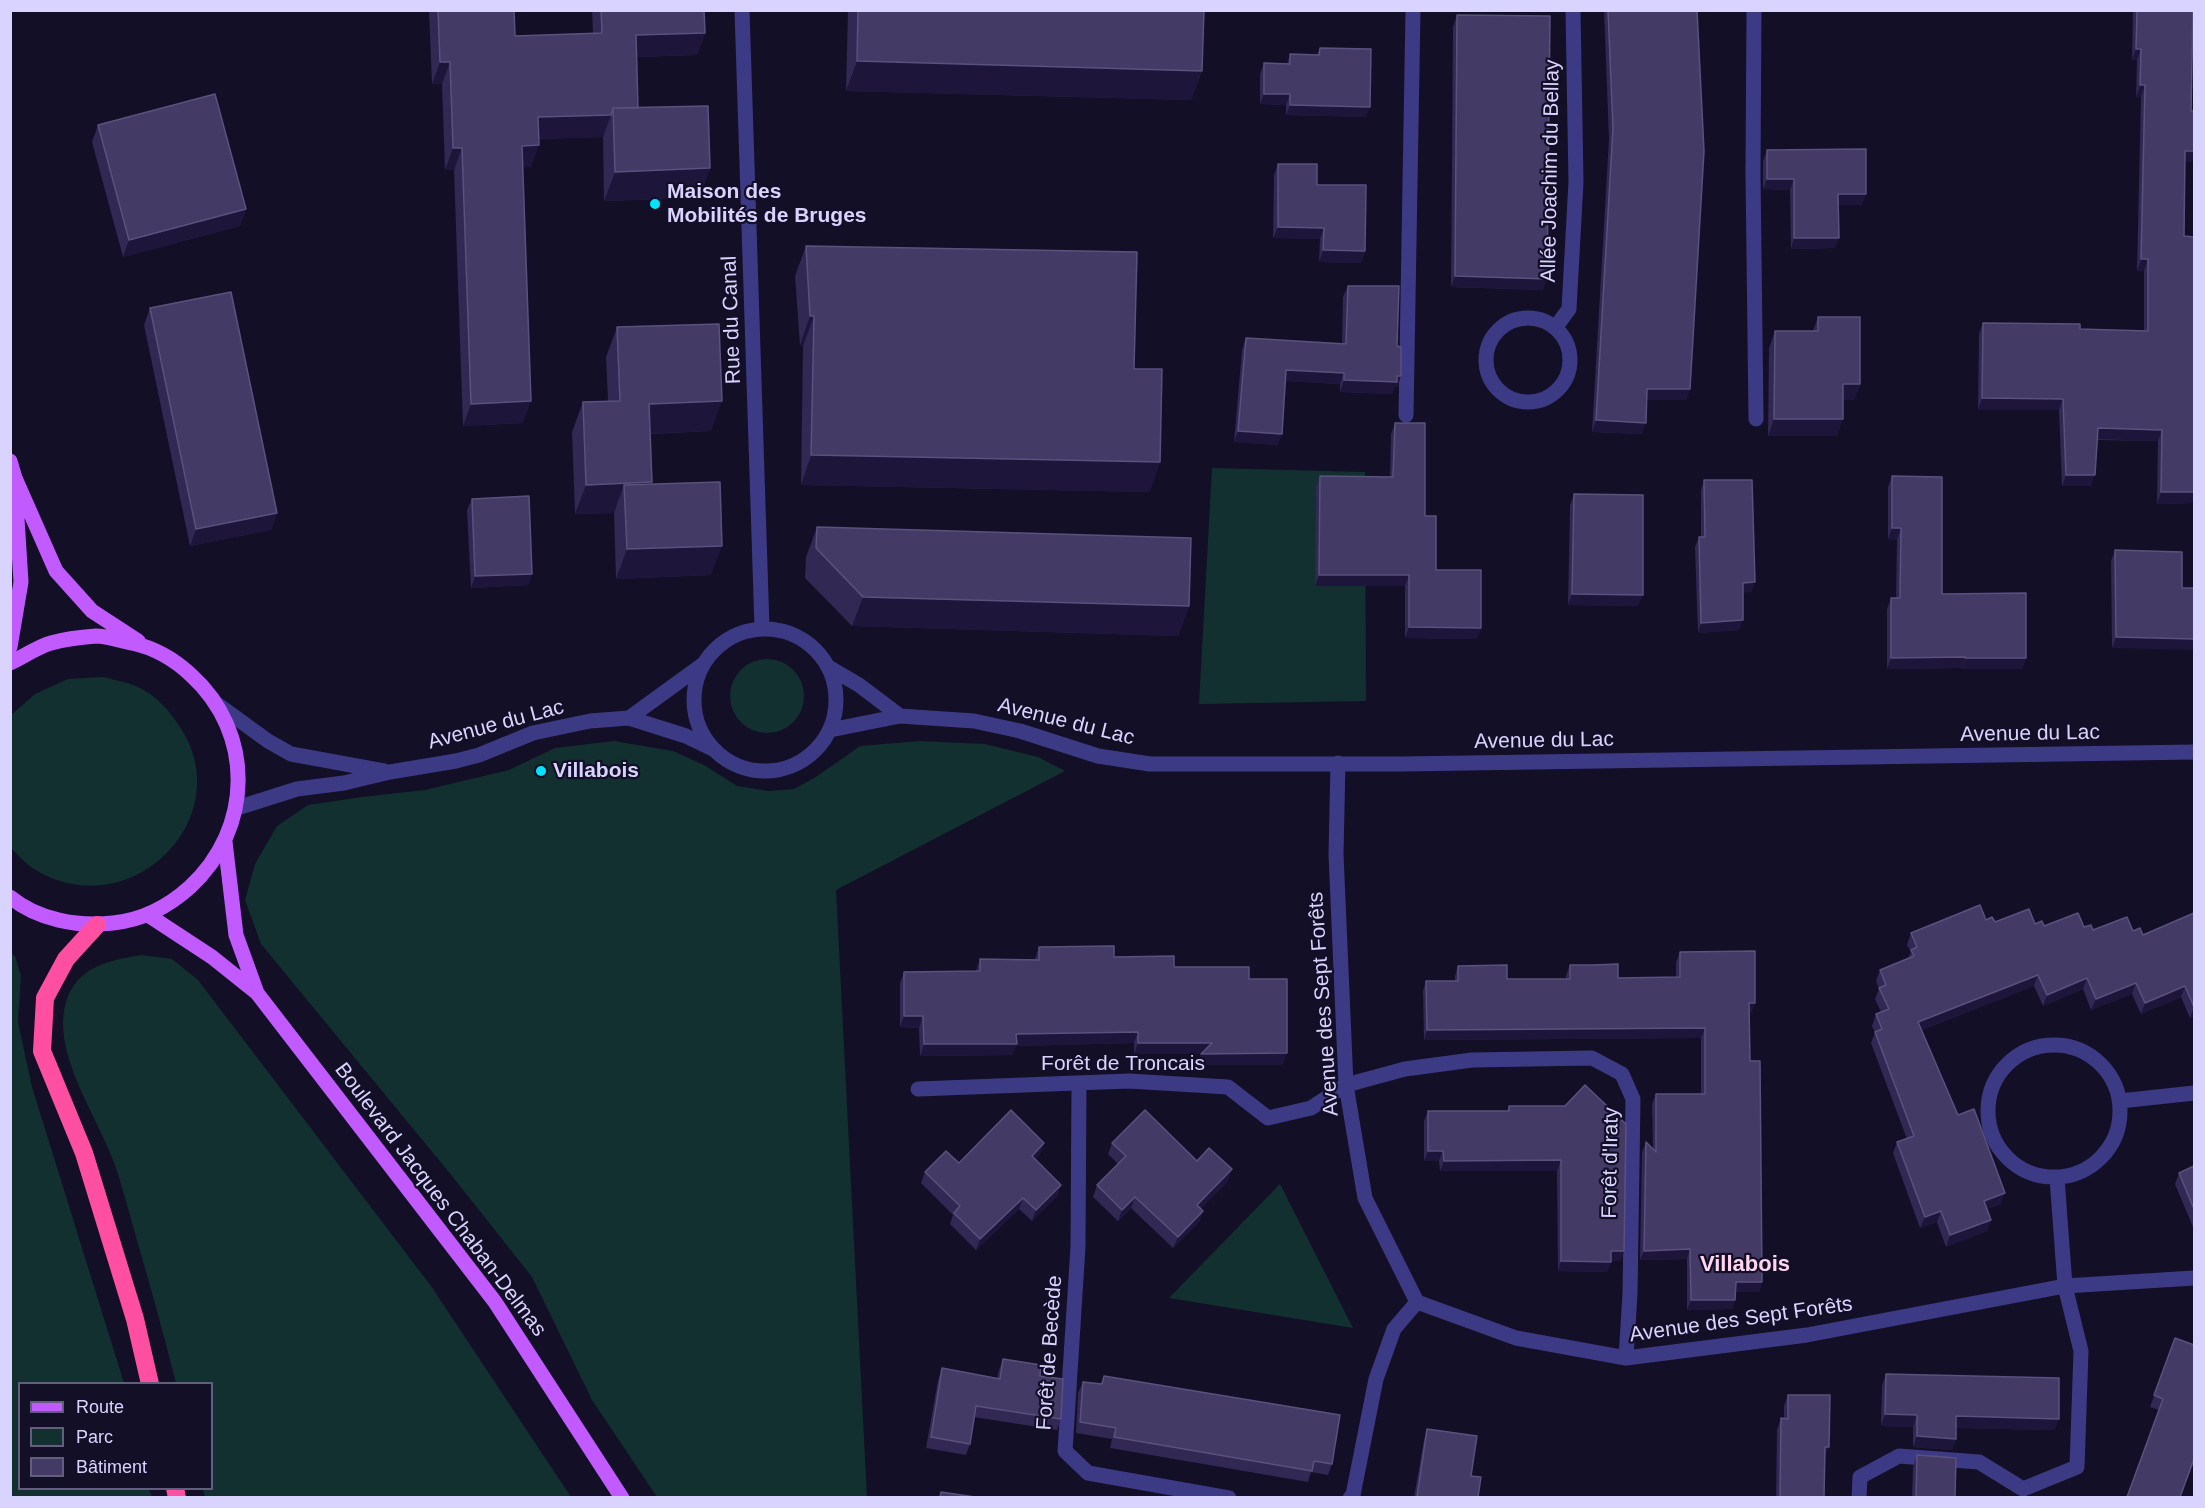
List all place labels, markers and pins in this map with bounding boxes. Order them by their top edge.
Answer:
place label: Maison des Mobilités de Bruges [667,179,867,229]
marker: Maison des Mobilités de Bruges [648,197,662,211]
place label: Villabois [553,758,639,784]
marker: Villabois [534,764,548,778]

